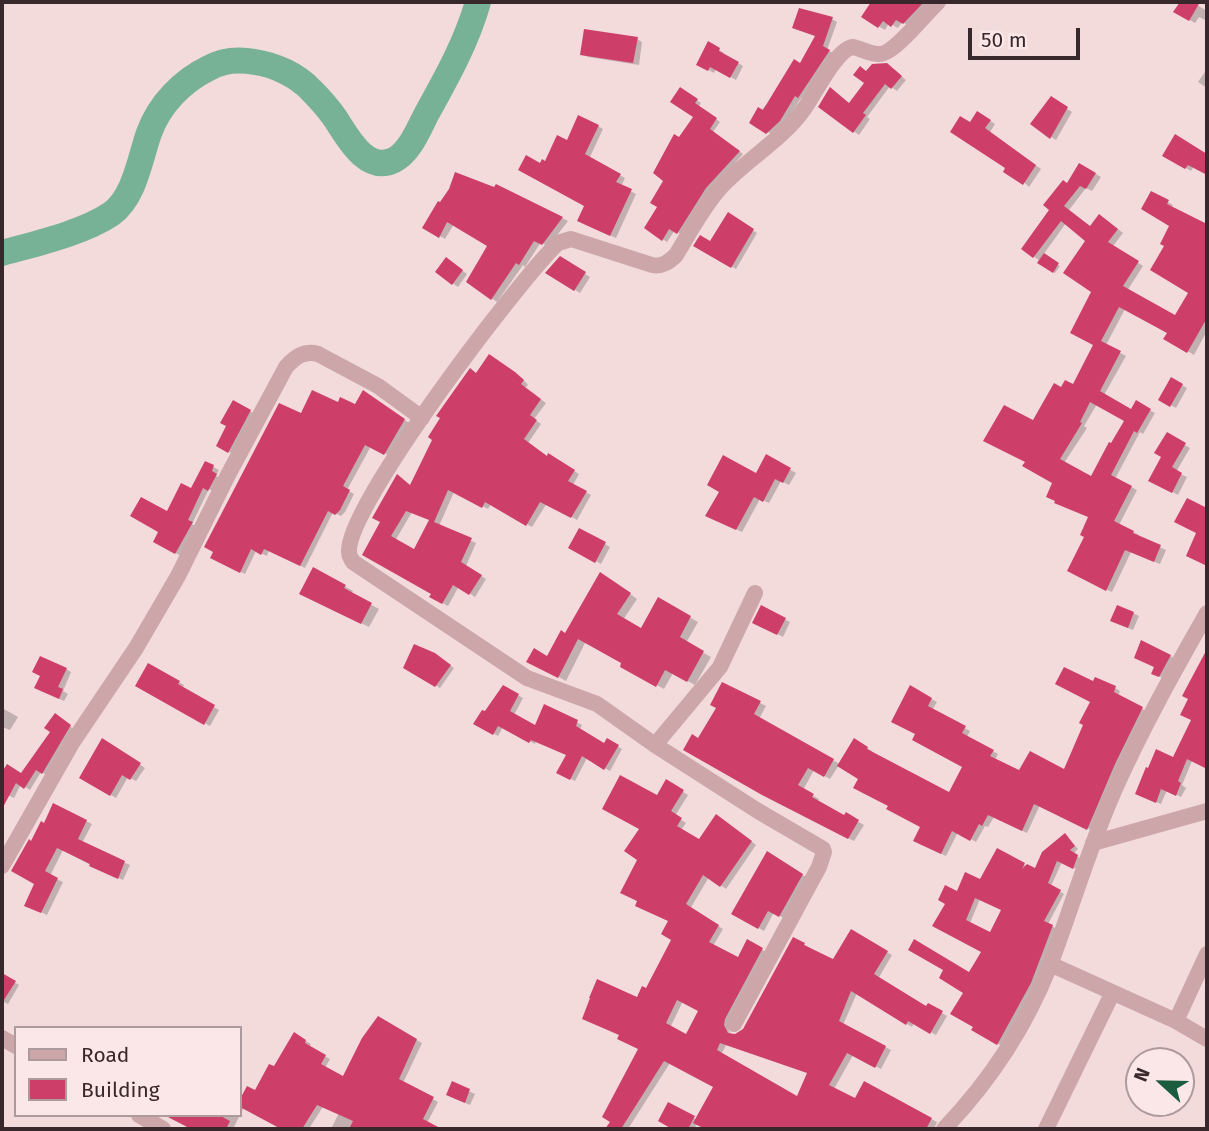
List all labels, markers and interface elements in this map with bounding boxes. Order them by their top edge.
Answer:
scale bar [971,14,1083,58]
text: 50 m [981,27,1027,53]
legend [14,1026,242,1117]
text: Road [81,1042,129,1068]
north arrow [1125,1047,1195,1117]
text: N [1129,1065,1155,1085]
text: Building [81,1077,160,1103]

